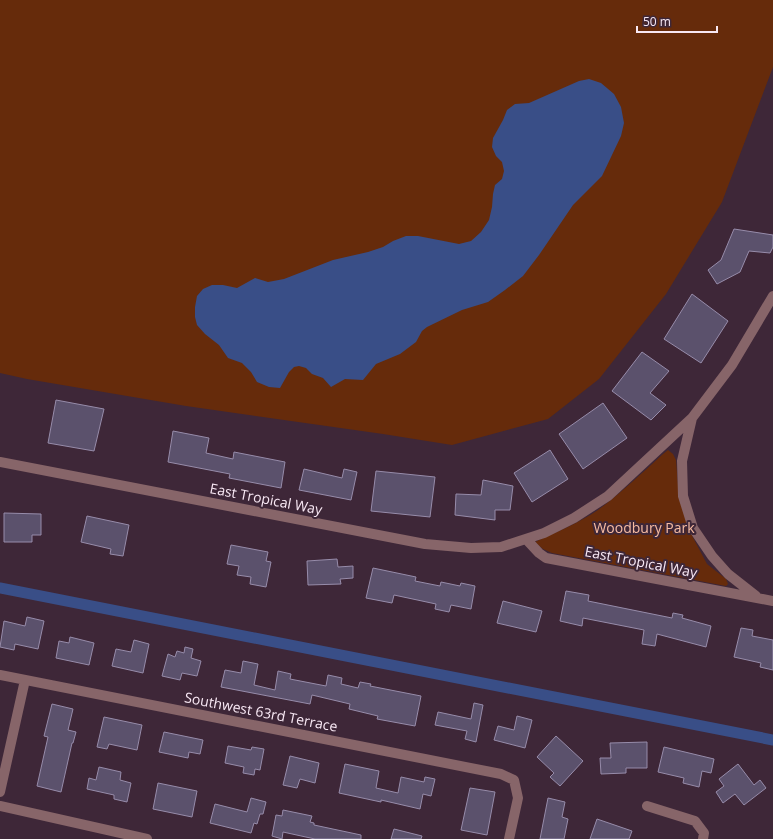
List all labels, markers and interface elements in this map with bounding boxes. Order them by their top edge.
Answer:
scale bar [637,8,717,34]
text: 50 m [643,13,671,30]
street label: East Tropical Way [208,478,325,519]
park label: Woodbury Park [593,518,695,537]
street label: East Tropical Way [583,541,700,582]
street label: Southwest 63rd Terrace [183,687,339,736]

